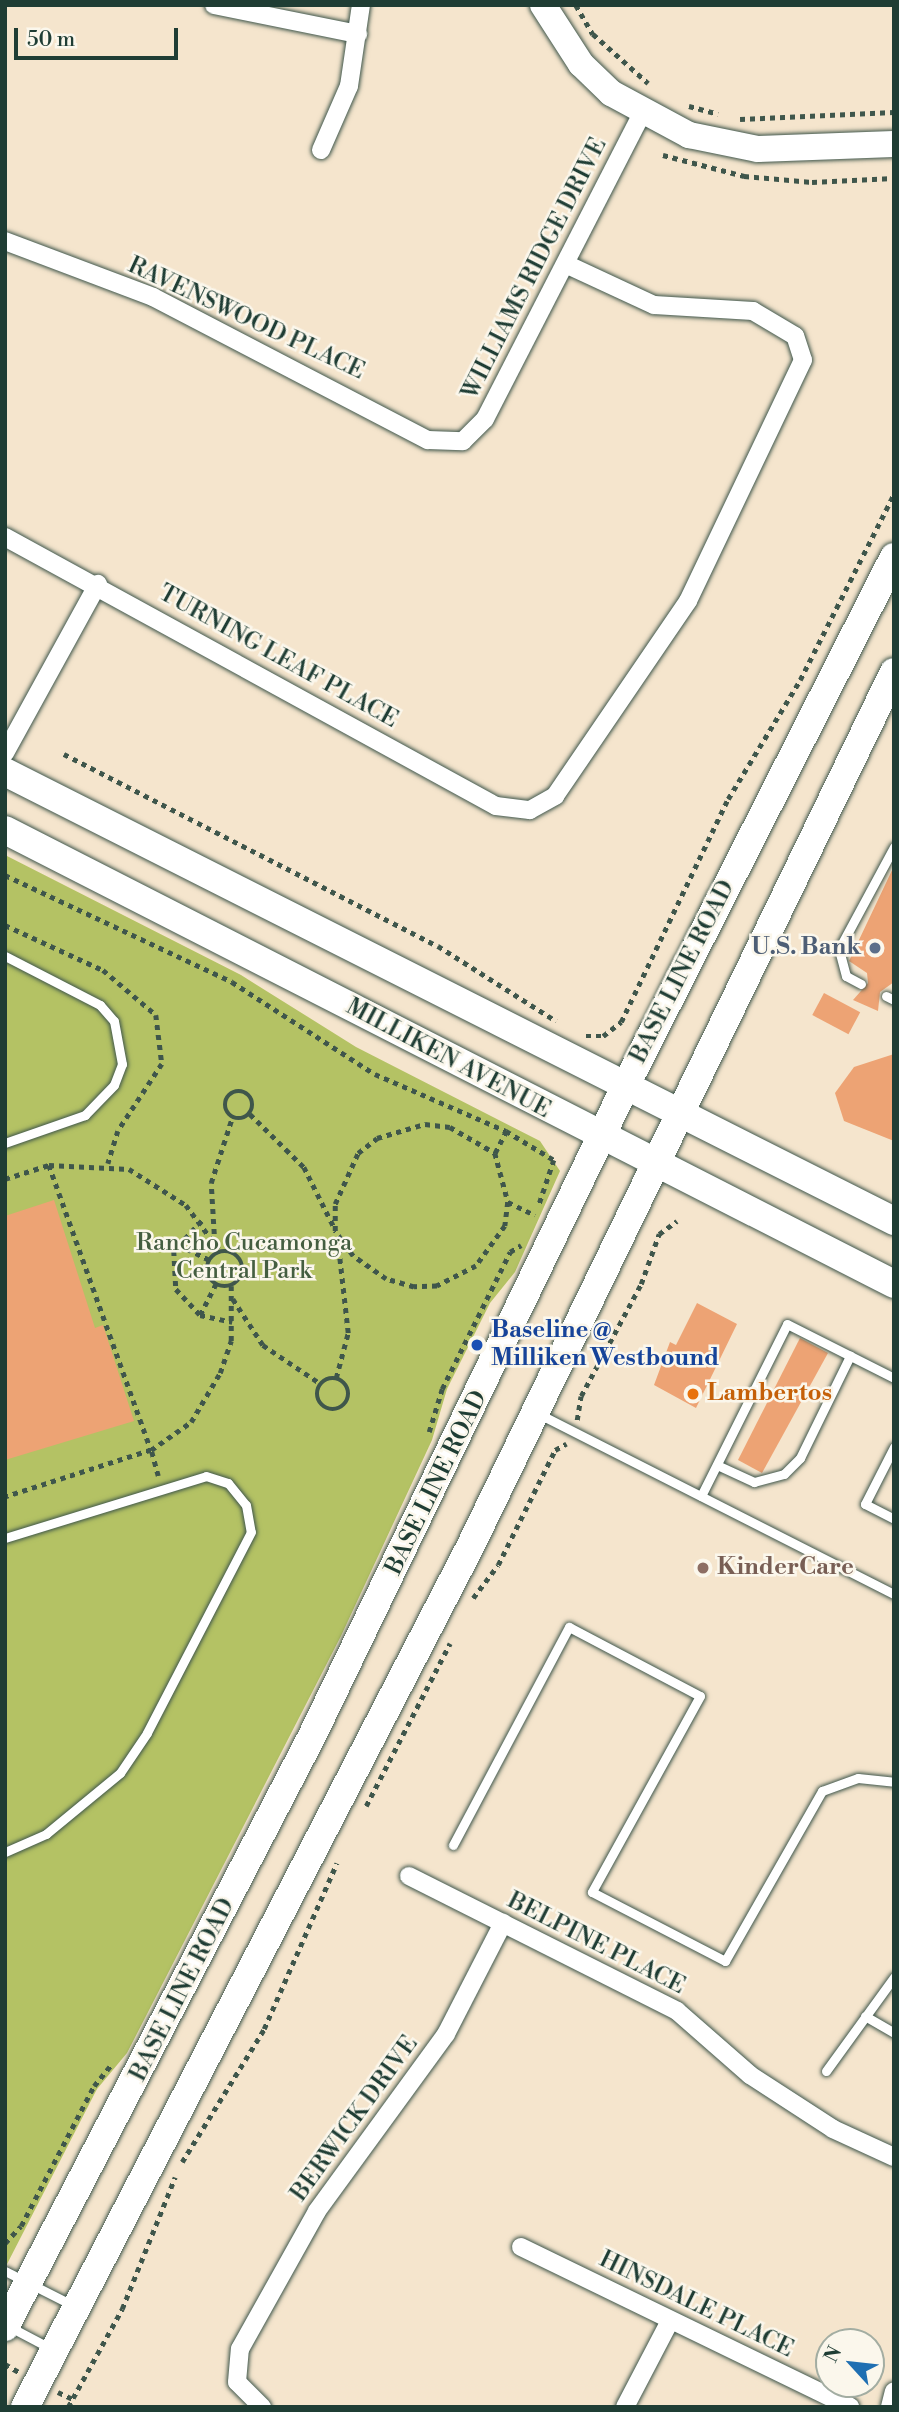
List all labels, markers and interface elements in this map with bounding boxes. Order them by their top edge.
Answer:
scale bar [18,14,182,58]
text: 50 m [27,27,75,53]
street label: WILLIAMS RIDGE DRIVE [456,133,614,405]
street label: RAVENSWOOD PLACE [123,251,369,387]
street label: TURNING LEAF PLACE [153,579,403,735]
street label: BASE LINE ROAD [624,876,742,1068]
place label: U.S. Bank [751,934,861,962]
marker: U.S. Bank [867,940,883,956]
street label: MILLIKEN AVENUE [341,993,555,1125]
park label: Rancho Cucamonga Central Park [136,1230,352,1286]
place label: Baseline @ Milliken Westbound [491,1317,719,1373]
marker: Baseline @ Milliken Westbound [469,1337,485,1353]
place label: Lambertos [707,1380,832,1408]
street label: BASE LINE ROAD [380,1386,494,1580]
marker: Lambertos [685,1386,701,1402]
place label: KinderCare [717,1554,854,1582]
marker: KinderCare [695,1560,711,1576]
street label: BELPINE PLACE [502,1887,690,2001]
street label: BASE LINE ROAD [124,1894,242,2086]
street label: BERWICK DRIVE [285,2031,425,2207]
street label: HINSDALE PLACE [594,2245,798,2365]
north arrow [815,2328,885,2398]
text: N [819,2342,847,2367]

